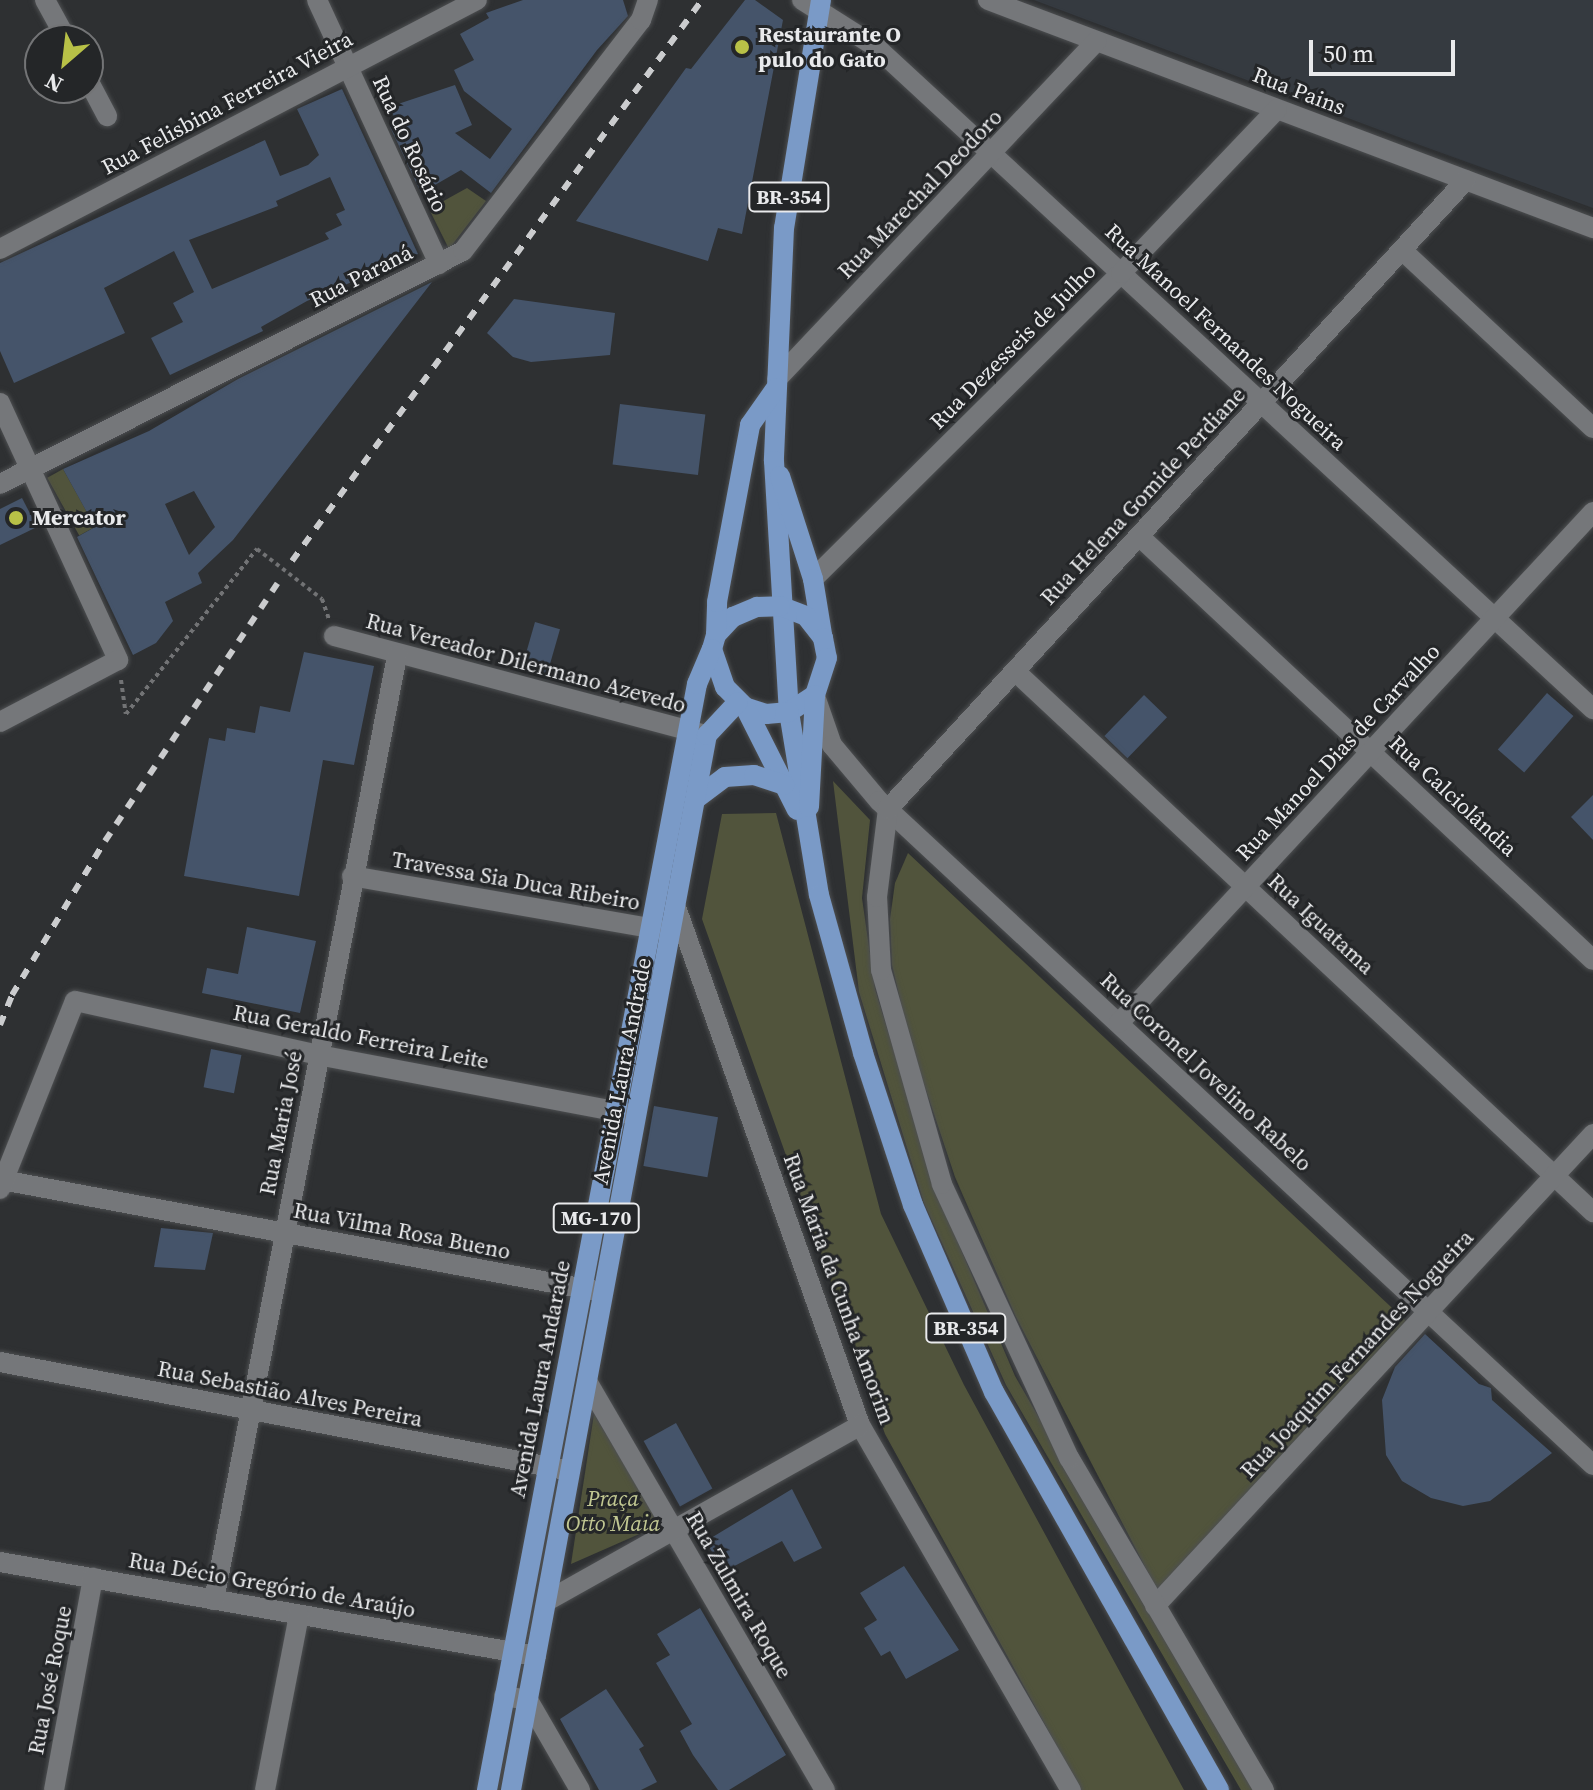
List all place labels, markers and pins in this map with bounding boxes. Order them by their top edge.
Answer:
place label: Restaurante O pulo do Gato [758,21,901,72]
marker: Restaurante O pulo do Gato [733,38,751,56]
place label: Mercator [32,505,126,531]
marker: Mercator [7,509,25,527]

